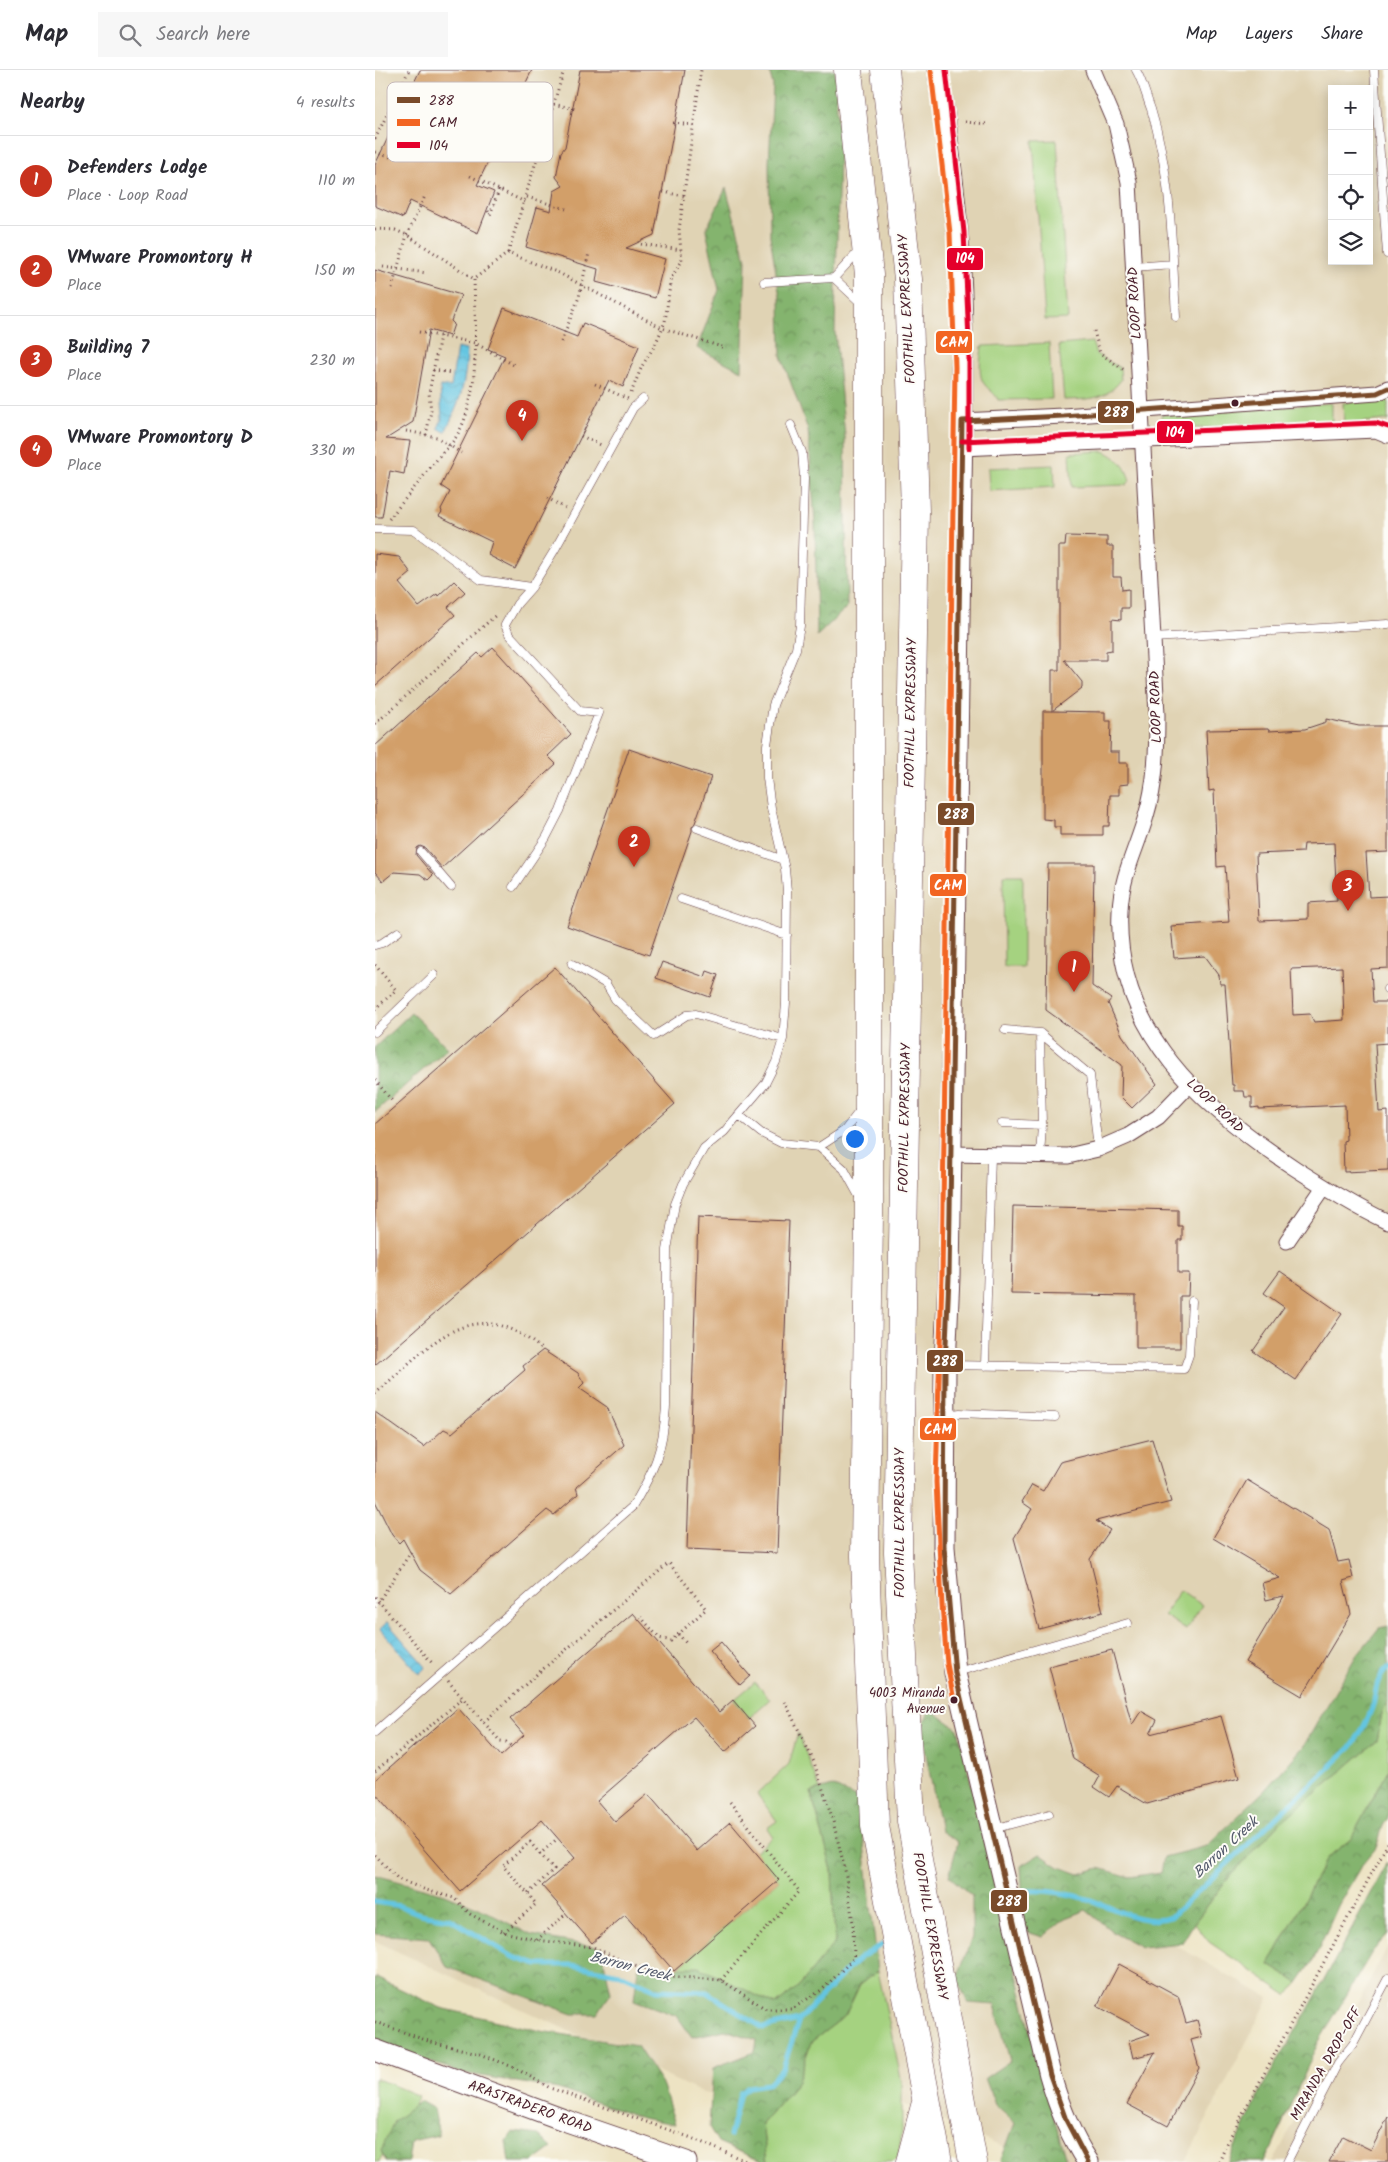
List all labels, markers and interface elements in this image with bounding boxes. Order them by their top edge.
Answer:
search box [98,12,448,57]
text: Map [25,15,68,54]
text: Search here [156,20,250,50]
text: Map [1186,20,1217,49]
text: Layers [1245,20,1293,49]
text: Share [1321,20,1363,49]
icon: search [116,21,144,49]
legend [387,82,553,162]
map controls [1328,85,1373,265]
button: + [1328,85,1373,130]
text: Nearby [20,86,85,119]
text: 4 results [296,90,355,115]
text: 288 [429,90,455,112]
text: CAM [429,112,457,134]
button: − [1328,130,1373,175]
text: 104 [429,135,448,157]
text: Defenders Lodge [67,153,207,183]
text: 1 [34,168,38,193]
text: 110 m [318,168,355,193]
button: locate [1328,175,1373,220]
text: Place · Loop Road [67,183,187,208]
button: layers [1328,220,1373,265]
street label: FOOTHILL EXPRESSWAY [892,233,922,384]
text: VMware Promontory H [67,243,253,273]
line badge: 104 [946,247,984,271]
text: 104 [955,248,975,270]
text: 2 [31,258,41,283]
text: 150 m [314,258,355,283]
street label: LOOP ROAD [1122,266,1148,340]
text: Place [67,273,101,298]
line badge: CAM [935,330,973,354]
text: CAM [940,332,968,354]
text: Building 7 [67,333,149,363]
text: 3 [32,348,40,373]
text: 230 m [309,348,355,373]
text: Place [67,363,101,388]
unlabelled marker [1230,398,1240,408]
pin: 4 [506,400,538,441]
line badge: 288 [1097,400,1135,424]
text: 288 [1104,402,1129,424]
line badge: 104 [1156,420,1194,444]
text: 104 [1165,422,1185,444]
text: VMware Promontory D [67,423,253,453]
text: 4 [32,438,40,463]
text: 330 m [310,438,355,463]
text: Place [67,453,101,478]
street label: FOOTHILL EXPRESSWAY [899,637,923,788]
street label: LOOP ROAD [1144,670,1168,744]
line badge: 288 [937,802,975,826]
text: 288 [944,804,969,826]
pin: 2 [618,826,650,867]
pin: 3 [1332,870,1364,911]
line badge: CAM [929,873,967,897]
text: CAM [934,875,962,897]
pin: 1 [1058,951,1090,992]
street label: FOOTHILL EXPRESSWAY [893,1042,917,1193]
street label: LOOP ROAD [1181,1073,1249,1139]
your location [842,1126,868,1152]
line badge: 288 [926,1349,964,1373]
text: 288 [933,1351,958,1373]
line badge: CAM [919,1417,957,1441]
text: CAM [924,1419,952,1441]
street label: FOOTHILL EXPRESSWAY [889,1447,911,1598]
place label: 4003 Miranda Avenue [869,1683,945,1720]
marker: 4003 Miranda Avenue [949,1695,959,1705]
water label: Barron Creek [1188,1810,1266,1885]
street label: FOOTHILL EXPRESSWAY [906,1850,954,2003]
line badge: 288 [990,1889,1028,1913]
text: 288 [997,1891,1022,1913]
water label: Barron Creek [587,1945,674,1989]
street label: MIRANDA DROP-OFF [1285,2002,1368,2125]
street label: ARASTRADERO ROAD [465,2074,595,2140]

